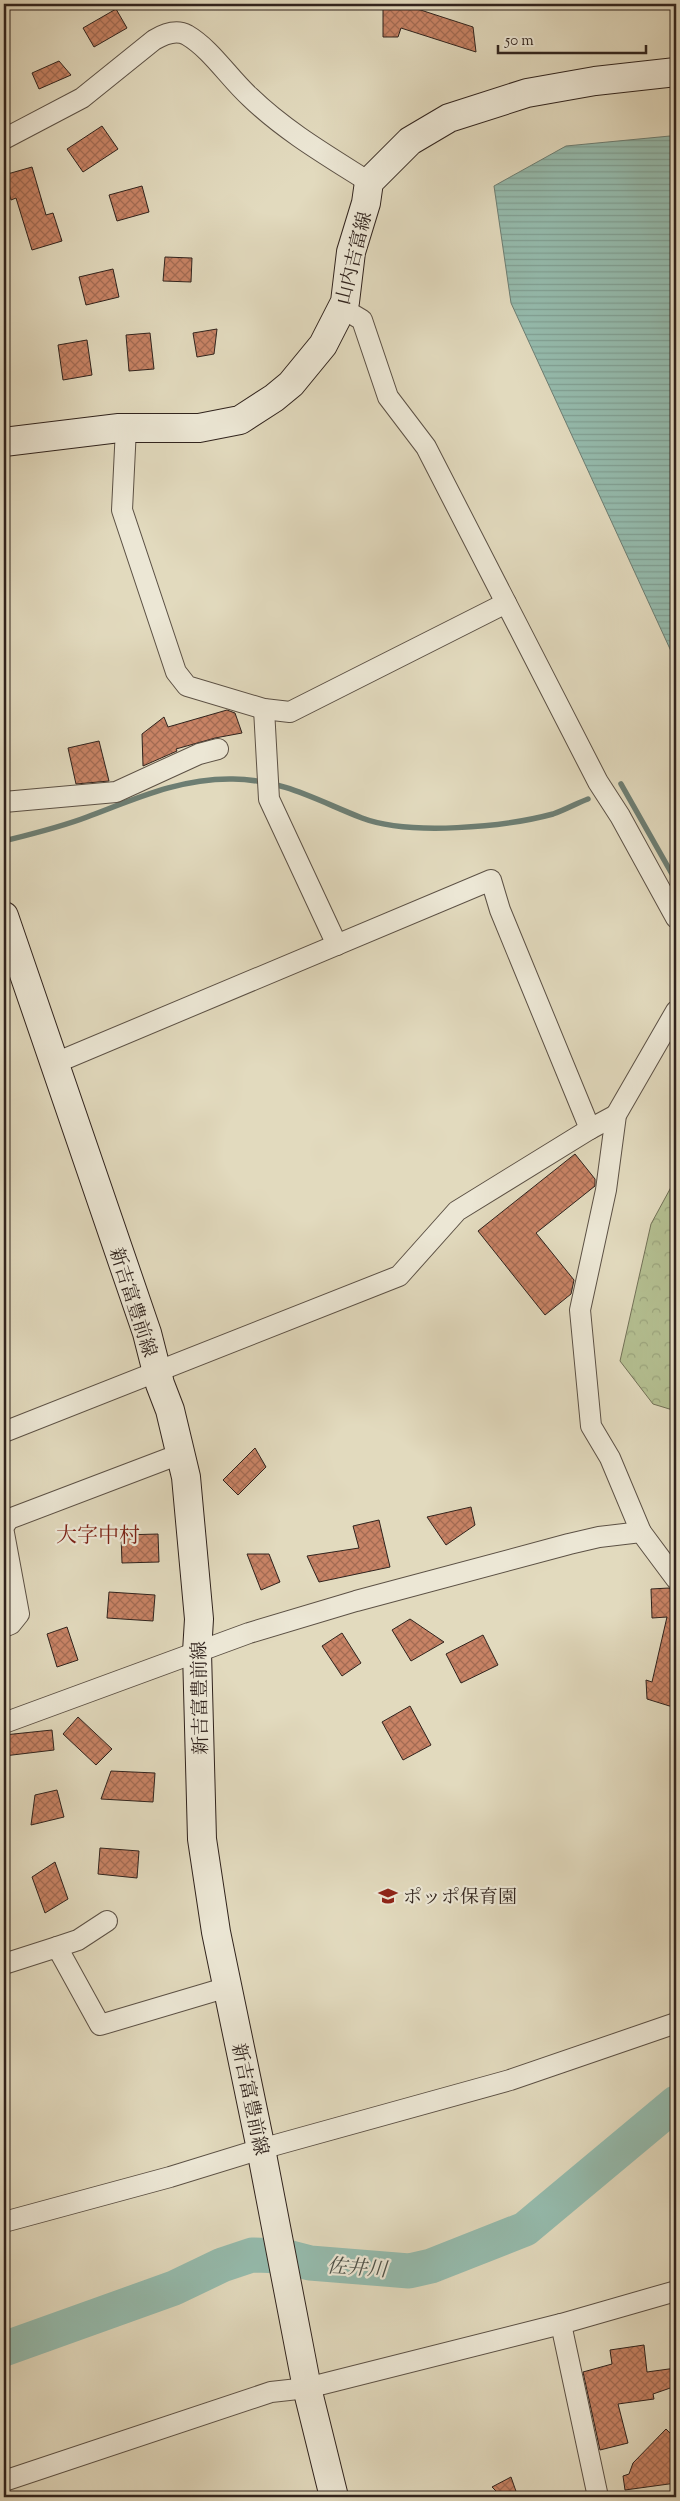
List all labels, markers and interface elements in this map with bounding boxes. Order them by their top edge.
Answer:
scale bar [498,22,645,54]
text: 50 m [504,31,534,52]
street label: 山内吉富線 [331,209,380,308]
street label: 新吉富豊前線 [101,1244,162,1361]
district label: 大字中村 [56,1522,140,1552]
street label: 新吉富豊前線 [187,1641,216,1755]
school or university icon: ポッポ保育園 [377,1885,399,1907]
place label: ポッポ保育園 [403,1885,517,1912]
street label: 新吉富豊前線 [223,2041,274,2158]
water label: 佐井川 [326,2253,390,2286]

